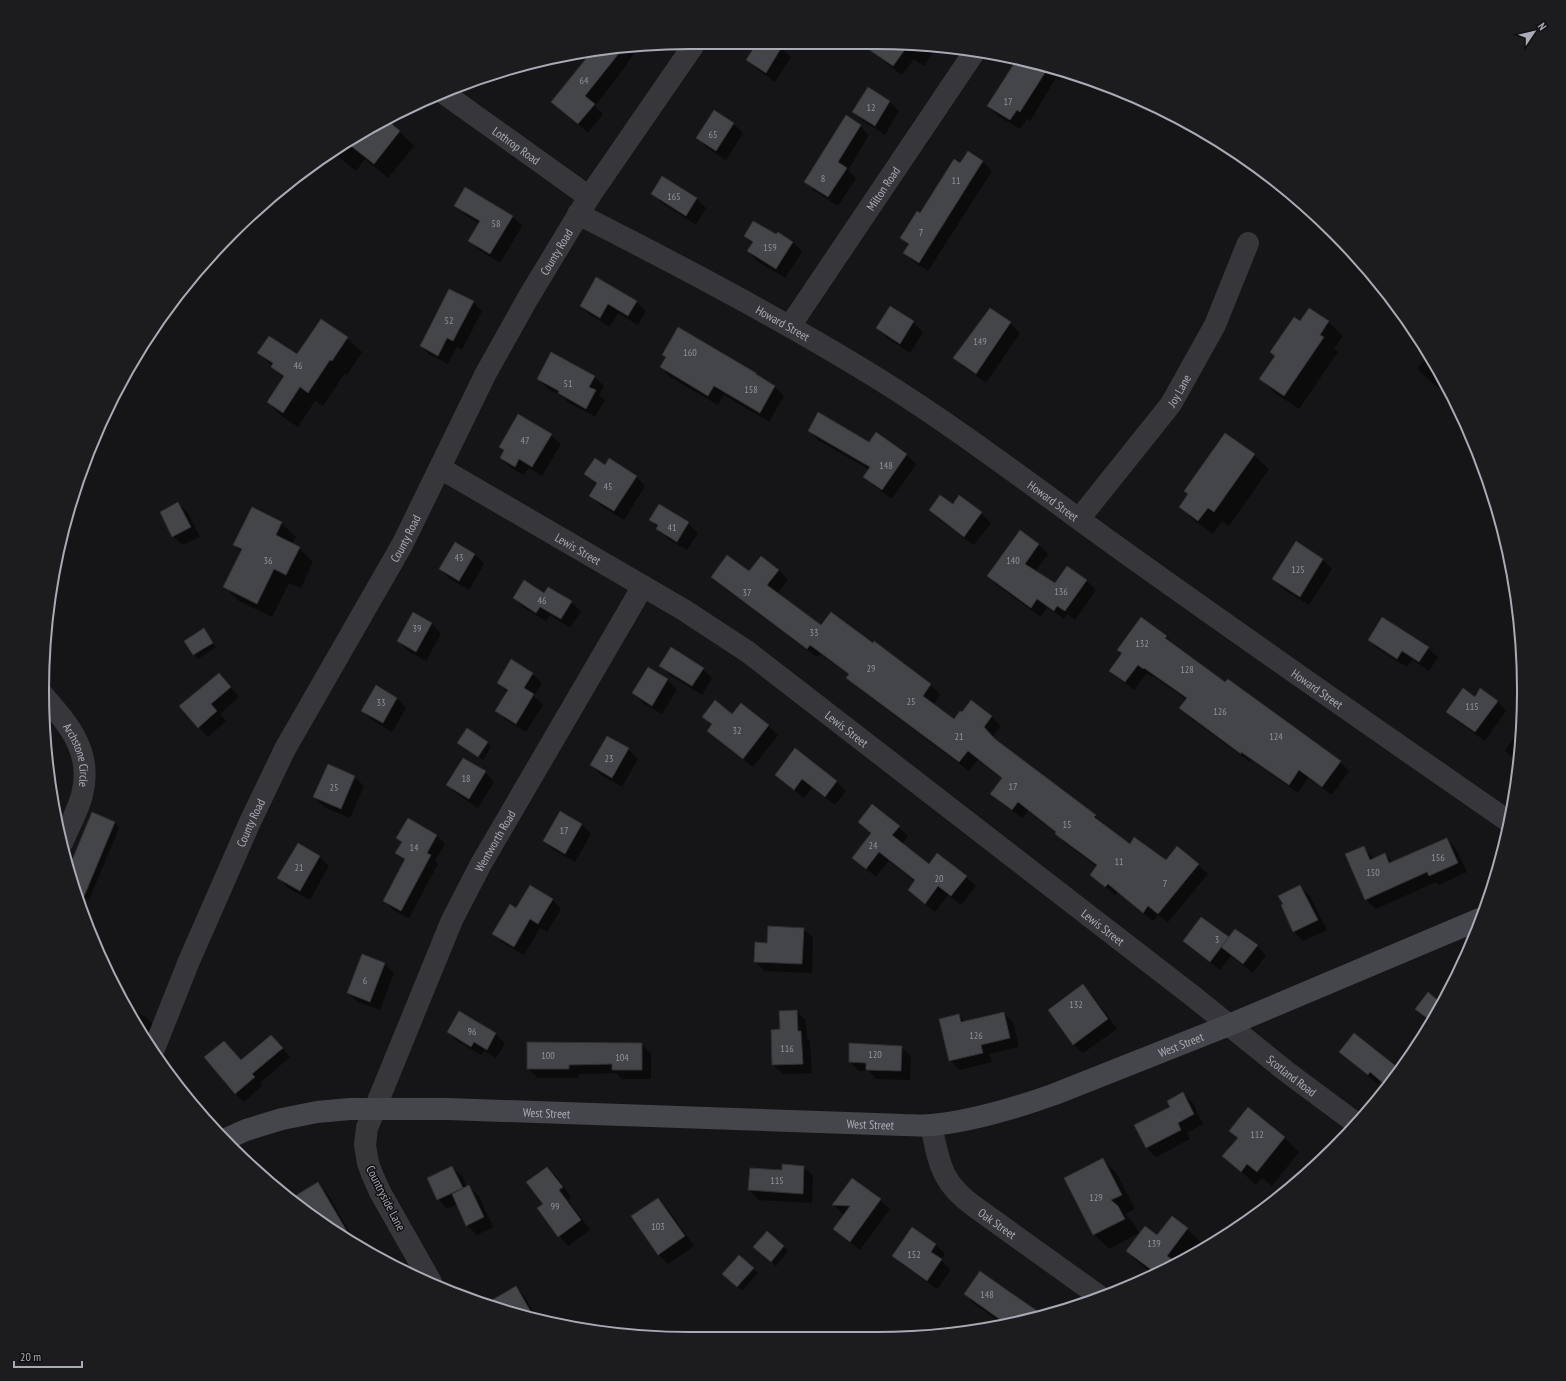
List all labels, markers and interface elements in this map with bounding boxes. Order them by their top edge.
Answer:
north arrow [1514,12,1554,52]
text: N [1535,20,1550,33]
house number: 64 [580,74,589,87]
house number: 17 [1004,95,1013,108]
house number: 12 [867,101,876,114]
street label: Lothrop Road [490,123,543,167]
house number: 65 [709,128,718,141]
street label: Milton Road [863,163,903,213]
house number: 8 [821,172,825,185]
house number: 11 [952,174,961,187]
house number: 165 [667,190,681,203]
house number: 58 [492,217,501,230]
street label: County Road [536,226,576,278]
house number: 7 [919,226,923,239]
house number: 159 [763,241,777,254]
street label: Howard Street [753,301,813,344]
house number: 52 [445,314,454,327]
house number: 149 [973,335,987,348]
house number: 160 [683,346,697,359]
house number: 46 [294,359,303,372]
street label: Joy Lane [1164,371,1194,411]
house number: 51 [564,377,573,390]
house number: 158 [744,383,758,396]
house number: 47 [521,434,530,447]
house number: 148 [879,459,893,472]
street label: Howard Street [1025,477,1082,524]
house number: 45 [604,480,613,493]
street label: County Road [386,512,423,565]
house number: 41 [668,521,677,534]
street label: Lewis Street [553,529,604,568]
house number: 43 [455,551,464,564]
house number: 36 [264,554,273,567]
house number: 140 [1006,554,1020,567]
house number: 125 [1291,563,1305,576]
house number: 136 [1054,585,1068,598]
house number: 37 [743,586,752,599]
house number: 46 [538,594,547,607]
house number: 39 [413,622,422,635]
house number: 33 [810,626,819,639]
house number: 132 [1135,637,1149,650]
house number: 29 [867,662,876,675]
house number: 128 [1180,663,1194,676]
street label: Howard Street [1289,665,1347,712]
house number: 25 [907,695,916,708]
house number: 33 [377,696,386,709]
house number: 115 [1465,700,1479,713]
house number: 126 [1213,705,1227,718]
street label: Lewis Street [822,707,872,750]
street label: Archstone Circle [60,720,92,788]
house number: 32 [733,724,742,737]
house number: 21 [955,730,964,743]
house number: 124 [1269,730,1283,743]
house number: 23 [605,752,614,765]
house number: 18 [462,772,471,785]
house number: 17 [1009,780,1018,793]
house number: 25 [330,781,339,794]
street label: County Road [233,796,268,849]
street label: Wentworth Road [471,807,518,874]
house number: 15 [1063,818,1072,831]
house number: 17 [560,824,569,837]
house number: 24 [869,839,878,852]
house number: 14 [410,841,419,854]
house number: 156 [1431,851,1445,864]
house number: 11 [1115,855,1124,868]
house number: 21 [295,861,304,874]
house number: 150 [1366,866,1380,879]
house number: 20 [935,872,944,885]
house number: 7 [1163,877,1167,890]
street label: Lewis Street [1079,905,1128,949]
house number: 3 [1215,933,1219,946]
house number: 6 [363,974,368,987]
house number: 132 [1069,998,1083,1011]
house number: 96 [468,1025,477,1038]
street label: West Street [1156,1028,1206,1060]
house number: 126 [969,1029,983,1042]
house number: 116 [780,1042,794,1055]
house number: 120 [868,1048,882,1061]
house number: 100 [541,1049,555,1062]
house number: 104 [615,1051,629,1064]
street label: Scotland Road [1264,1051,1320,1099]
street label: West Street [523,1104,571,1121]
street label: West Street [846,1115,895,1132]
house number: 112 [1250,1128,1264,1141]
street label: Countryside Lane [363,1163,409,1233]
house number: 115 [770,1174,784,1187]
house number: 129 [1089,1191,1103,1204]
house number: 99 [551,1200,560,1213]
street label: Oak Street [976,1204,1020,1242]
house number: 103 [651,1220,665,1233]
house number: 139 [1147,1237,1161,1250]
house number: 152 [907,1248,921,1261]
house number: 148 [980,1288,994,1301]
scale bar [14,1343,82,1369]
text: 20 m [20,1349,41,1364]

